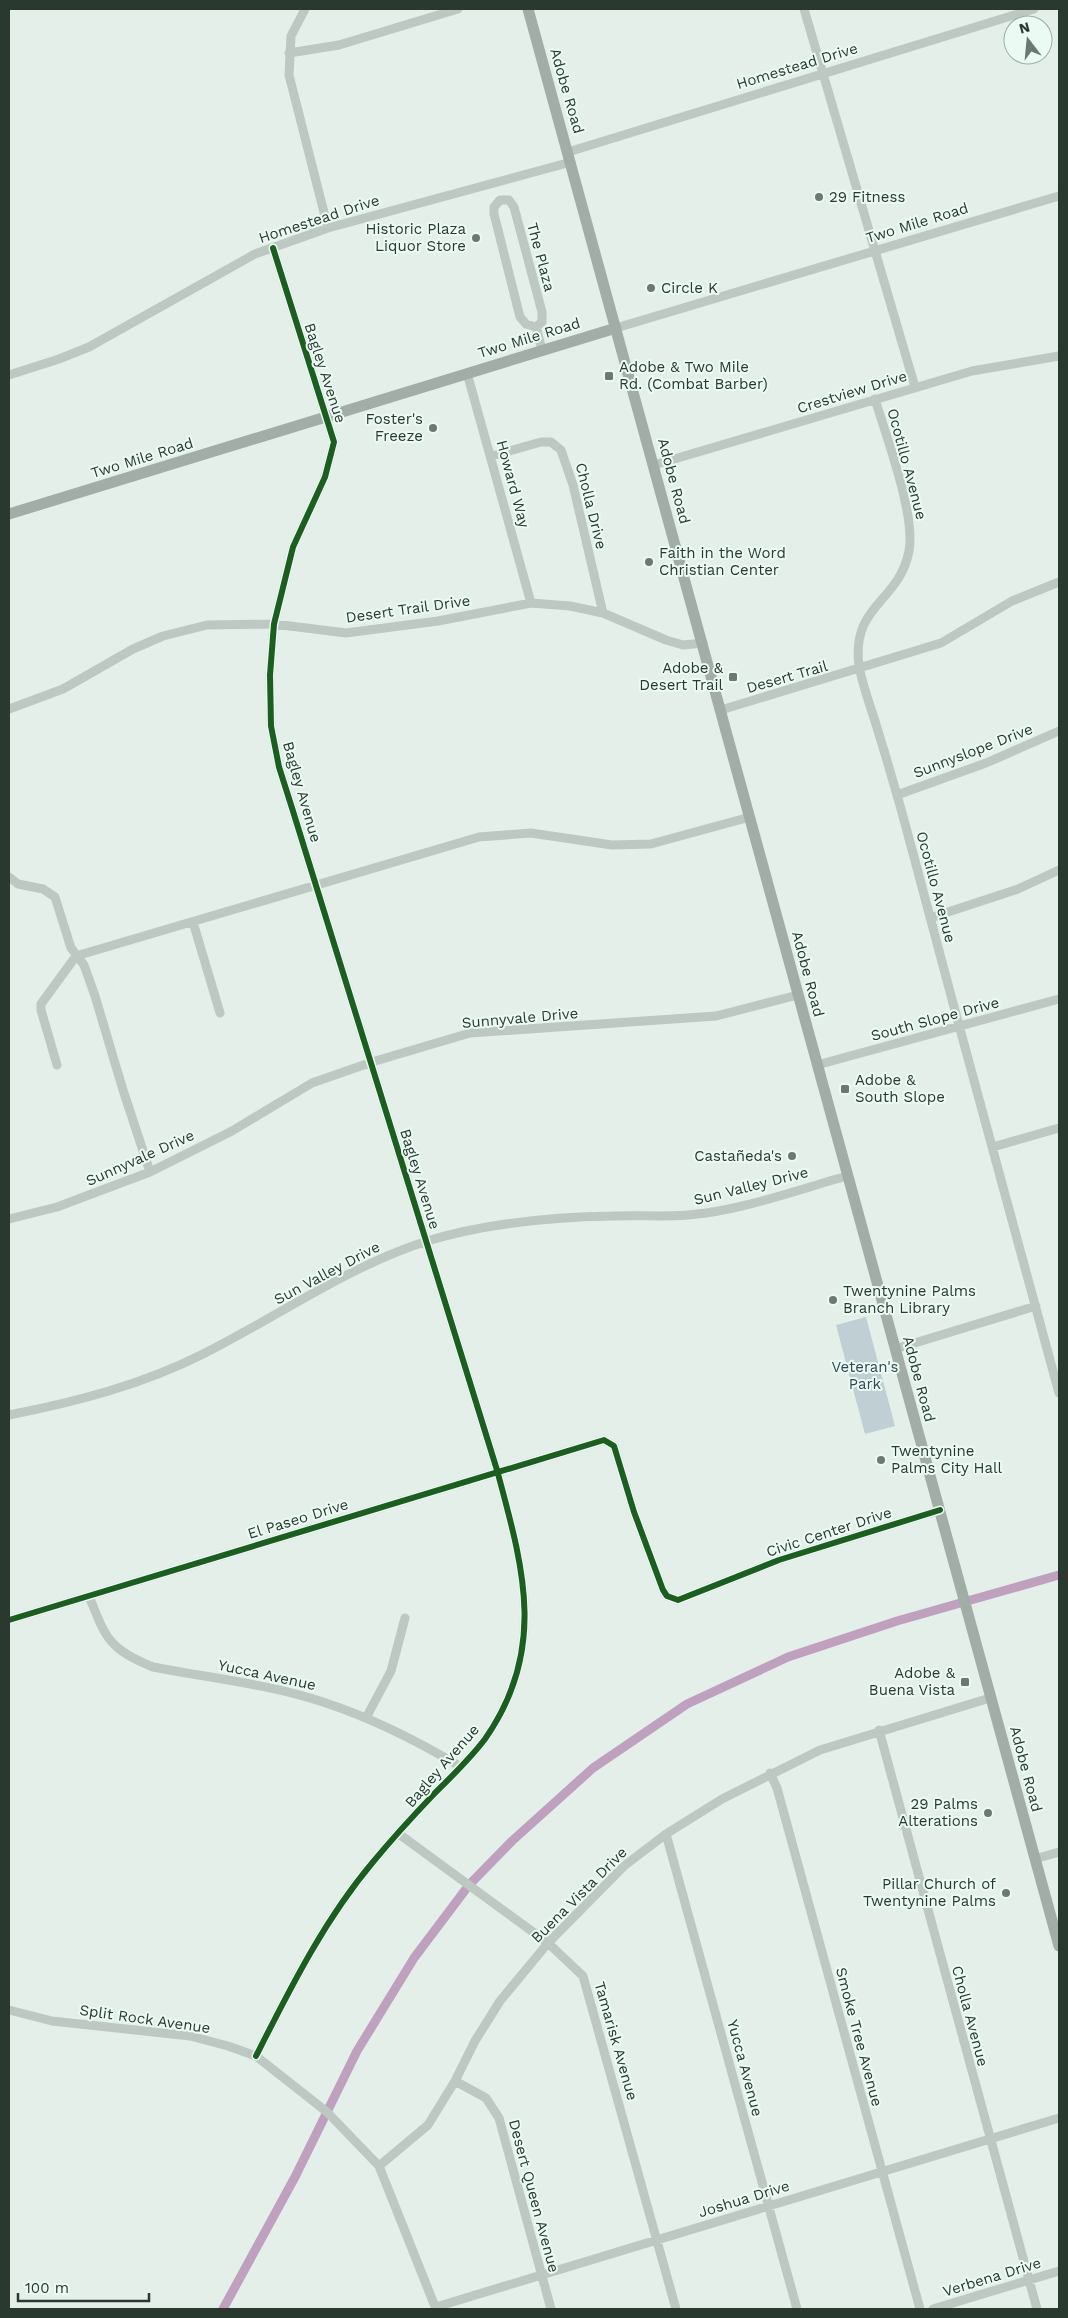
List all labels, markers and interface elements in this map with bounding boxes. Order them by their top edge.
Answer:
north arrow [1003,15,1053,65]
text: N [1017,18,1032,37]
street label: Homestead Drive [734,39,860,93]
street label: Adobe Road [546,46,588,136]
place label: 29 Fitness [829,188,905,206]
street label: Homestead Drive [256,191,382,247]
marker: 29 Fitness [813,191,825,203]
street label: Two Mile Road [864,199,970,247]
place label: Historic Plaza Liquor Store [365,220,467,255]
street label: The Plaza [523,221,559,294]
marker: Historic Plaza Liquor Store [470,232,482,244]
place label: Circle K [661,279,718,297]
marker: Circle K [645,282,657,294]
street label: Two Mile Road [476,314,582,362]
street label: Bagley Avenue [300,321,350,425]
place label: Adobe & Two Mile Rd. (Combat Barber) [619,358,768,393]
street label: Crestview Drive [795,367,909,417]
marker: Adobe & Two Mile Rd. (Combat Barber) [603,370,615,382]
street label: Ocotillo Avenue [883,406,931,522]
place label: Foster's Freeze [365,410,423,445]
marker: Foster's Freeze [427,422,439,434]
street label: Two Mile Road [89,434,195,482]
street label: Adobe Road [654,436,694,526]
street label: Howard Way [493,438,533,530]
street label: Cholla Drive [572,461,610,551]
place label: Faith in the Word Christian Center [659,544,786,579]
marker: Faith in the Word Christian Center [643,556,655,568]
street label: Desert Trail Drive [345,591,471,627]
street label: Desert Trail [744,657,830,697]
place label: Adobe & Desert Trail [639,659,724,694]
marker: Adobe & Desert Trail [727,671,739,683]
street label: Sunnyslope Drive [911,720,1035,782]
street label: Bagley Avenue [279,739,325,845]
street label: Ocotillo Avenue [912,829,960,945]
street label: Adobe Road [788,929,828,1019]
street label: South Slope Drive [869,993,1001,1045]
street label: Sunnyvale Drive [461,1004,579,1032]
place label: Adobe & South Slope [855,1071,945,1106]
marker: Adobe & South Slope [839,1083,851,1095]
street label: Sunnyvale Drive [83,1126,197,1190]
street label: Bagley Avenue [396,1127,444,1231]
place label: Castañeda's [694,1147,782,1165]
marker: Castañeda's [786,1150,798,1162]
street label: Sun Valley Drive [692,1163,810,1209]
street label: Sun Valley Drive [271,1238,383,1308]
place label: Twentynine Palms Branch Library [843,1282,976,1317]
marker: Twentynine Palms Branch Library [827,1294,839,1306]
street label: Adobe Road [899,1334,939,1424]
park label: Veteran's Park [832,1358,899,1393]
place label: Twentynine Palms City Hall [891,1442,1003,1477]
marker: Twentynine Palms City Hall [875,1454,887,1466]
street label: El Paseo Drive [245,1495,351,1543]
street label: Civic Center Drive [764,1503,894,1561]
street label: Yucca Avenue [216,1656,318,1694]
place label: Adobe & Buena Vista [869,1664,956,1699]
marker: Adobe & Buena Vista [959,1676,971,1688]
street label: Bagley Avenue [401,1721,483,1811]
street label: Adobe Road [1006,1724,1046,1814]
place label: 29 Palms Alterations [898,1795,978,1830]
marker: 29 Palms Alterations [982,1807,994,1819]
street label: Buena Vista Drive [527,1843,631,1947]
place label: Pillar Church of Twentynine Palms [863,1875,996,1910]
marker: Pillar Church of Twentynine Palms [1000,1887,1012,1899]
street label: Cholla Avenue [948,1964,992,2068]
street label: Smoke Tree Avenue [832,1965,886,2109]
street label: Tamarisk Avenue [590,1980,642,2102]
street label: Split Rock Avenue [78,2001,212,2037]
street label: Yucca Avenue [723,2018,767,2118]
street label: Desert Queen Avenue [505,2117,563,2275]
street label: Joshua Drive [696,2177,792,2221]
street label: Verbena Drive [941,2254,1043,2300]
scale bar [18,2270,149,2302]
text: 100 m [25,2279,69,2297]

